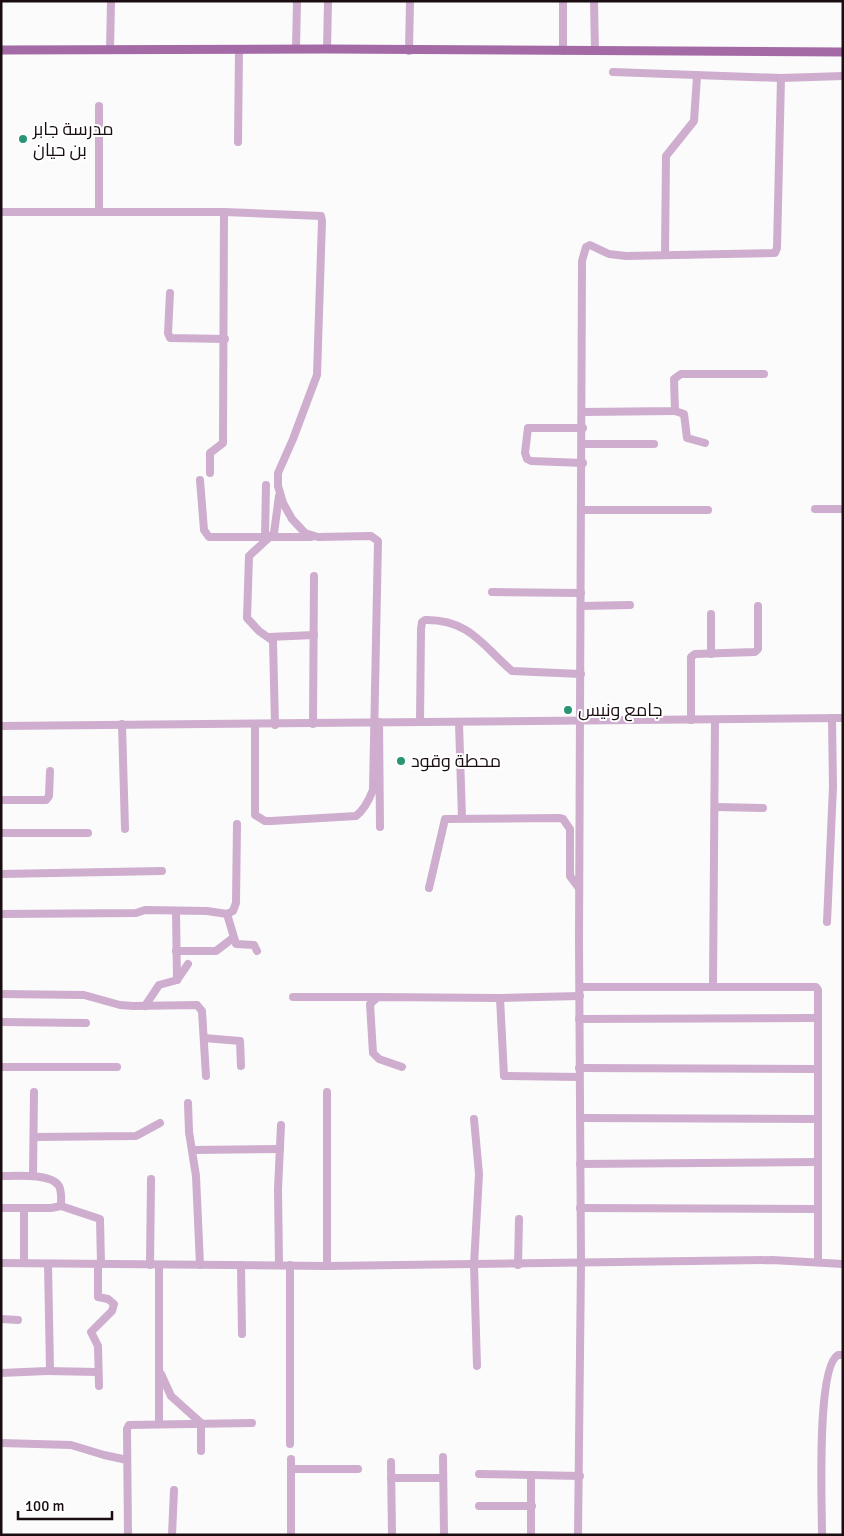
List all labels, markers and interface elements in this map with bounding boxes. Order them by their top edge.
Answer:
place label: مدرسة جابر بن حيان [32,118,114,161]
marker: مدرسة جابر بن حيان [17,133,29,145]
place label: جامع ونيس [578,699,663,722]
marker: جامع ونيس [562,704,574,716]
place label: محطة وقود [411,750,501,772]
marker: محطة وقود [395,755,407,767]
scale bar [18,1488,111,1520]
text: 100 m [25,1497,65,1515]

